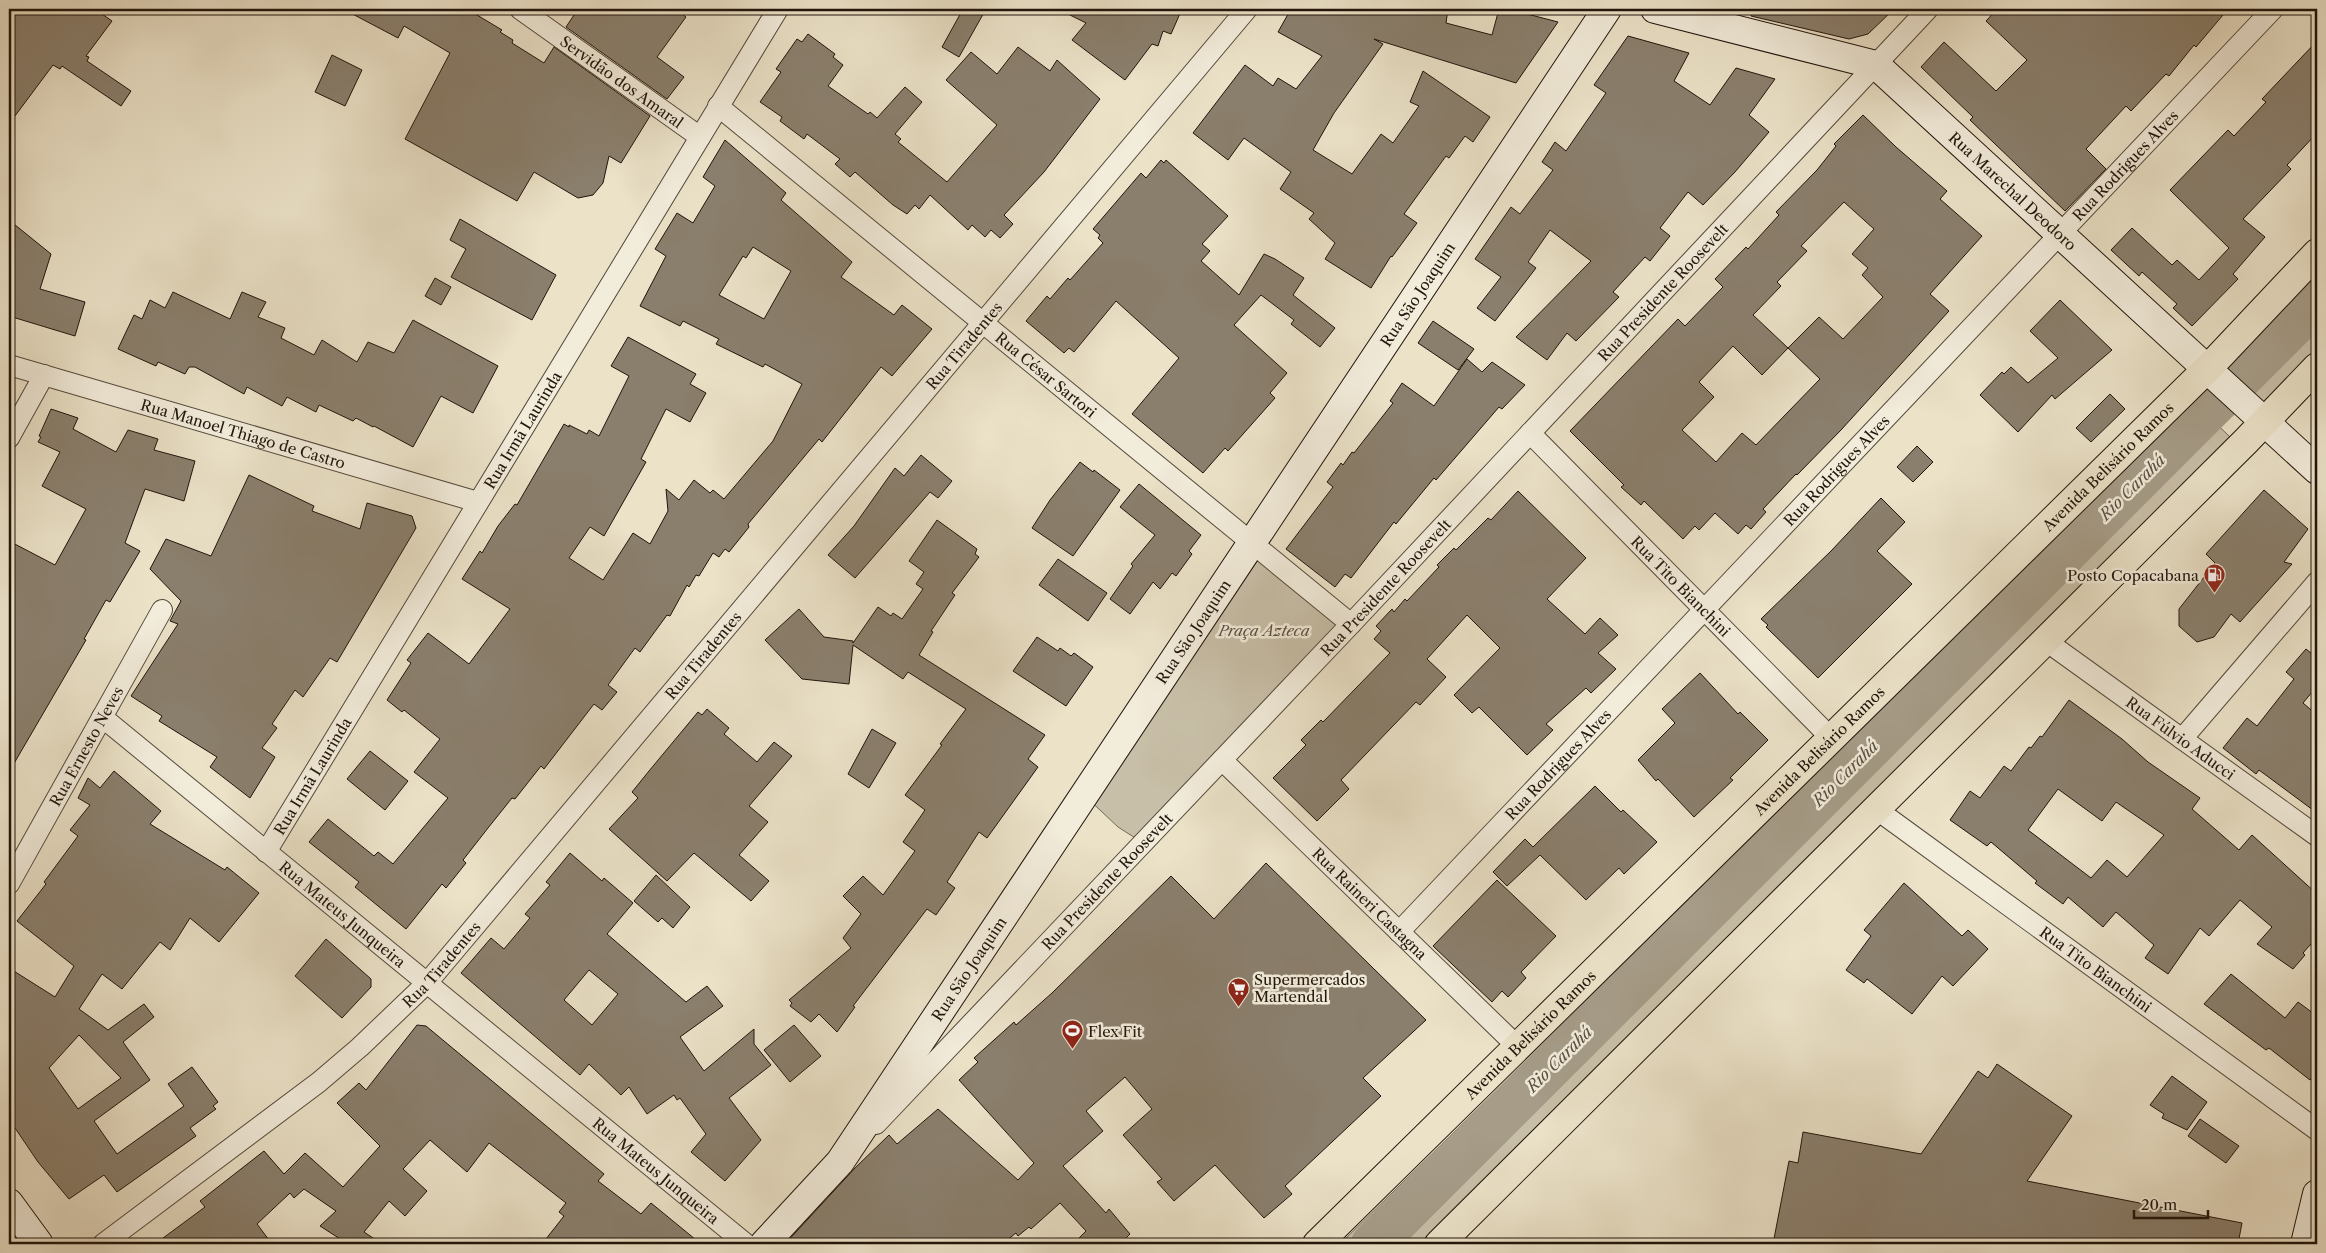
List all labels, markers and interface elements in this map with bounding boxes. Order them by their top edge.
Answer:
street label: Servidão dos Amaral [557,31,688,132]
street label: Rua Rodrigues Alves [2068,106,2182,225]
street label: Rua Marechal Deodoro [1945,127,2081,254]
street label: Rua Presidente Roosevelt [1593,219,1732,365]
street label: Rua São Joaquim [1376,239,1459,350]
street label: Rua Tiradentes [922,298,1006,393]
street label: Rua César Sartori [992,328,1101,422]
street label: Rua Irmã Laurinda [480,368,565,492]
street label: Rua Manoel Thiago de Castro [139,395,348,472]
street label: Avenida Belisário Ramos [2038,398,2177,536]
street label: Rua Rodrigues Alves [1779,411,1893,530]
water label: Rio Carahá [2093,450,2169,526]
street label: Rua Presidente Roosevelt [1316,514,1455,660]
street label: Rua Tito Bianchini [1627,532,1735,641]
fuel station icon: Posto Copacabana [2203,563,2227,594]
place label: Posto Copacabana [2067,566,2199,585]
street label: Rua São Joaquim [1151,576,1234,687]
street label: Rua Tiradentes [661,608,745,703]
park label: Praça Azteca [1217,621,1310,640]
street label: Avenida Belisário Ramos [1749,682,1888,820]
street label: Rua Ernesto Neves [45,683,127,809]
street label: Rua Fúlvio Aducci [2122,692,2239,784]
street label: Rua Rodrigues Alves [1501,705,1615,824]
street label: Rua Irmã Laurinda [269,714,355,838]
water label: Rio Carahá [1806,736,1882,812]
street label: Rua Presidente Roosevelt [1037,808,1177,954]
street label: Rua Raineri Castagna [1309,843,1431,963]
street label: Rua Mateus Junqueira [276,857,410,971]
street label: Rua São Joaquim [927,913,1010,1024]
street label: Rua Tiradentes [398,917,484,1011]
street label: Rua Tito Bianchini [2036,922,2156,1016]
street label: Avenida Belisário Ramos [1460,966,1600,1104]
place label: Supermercados Martendal [1254,970,1365,1006]
supermarket icon: Supermercados Martendal [1226,976,1250,1007]
sports icon: Flex Fit [1060,1019,1084,1050]
place label: Flex Fit [1088,1022,1143,1041]
water label: Rio Carahá [1520,1022,1596,1098]
street label: Rua Mateus Junqueira [589,1113,723,1228]
scale bar [2134,1188,2207,1220]
text: 20 m [2141,1195,2177,1214]

